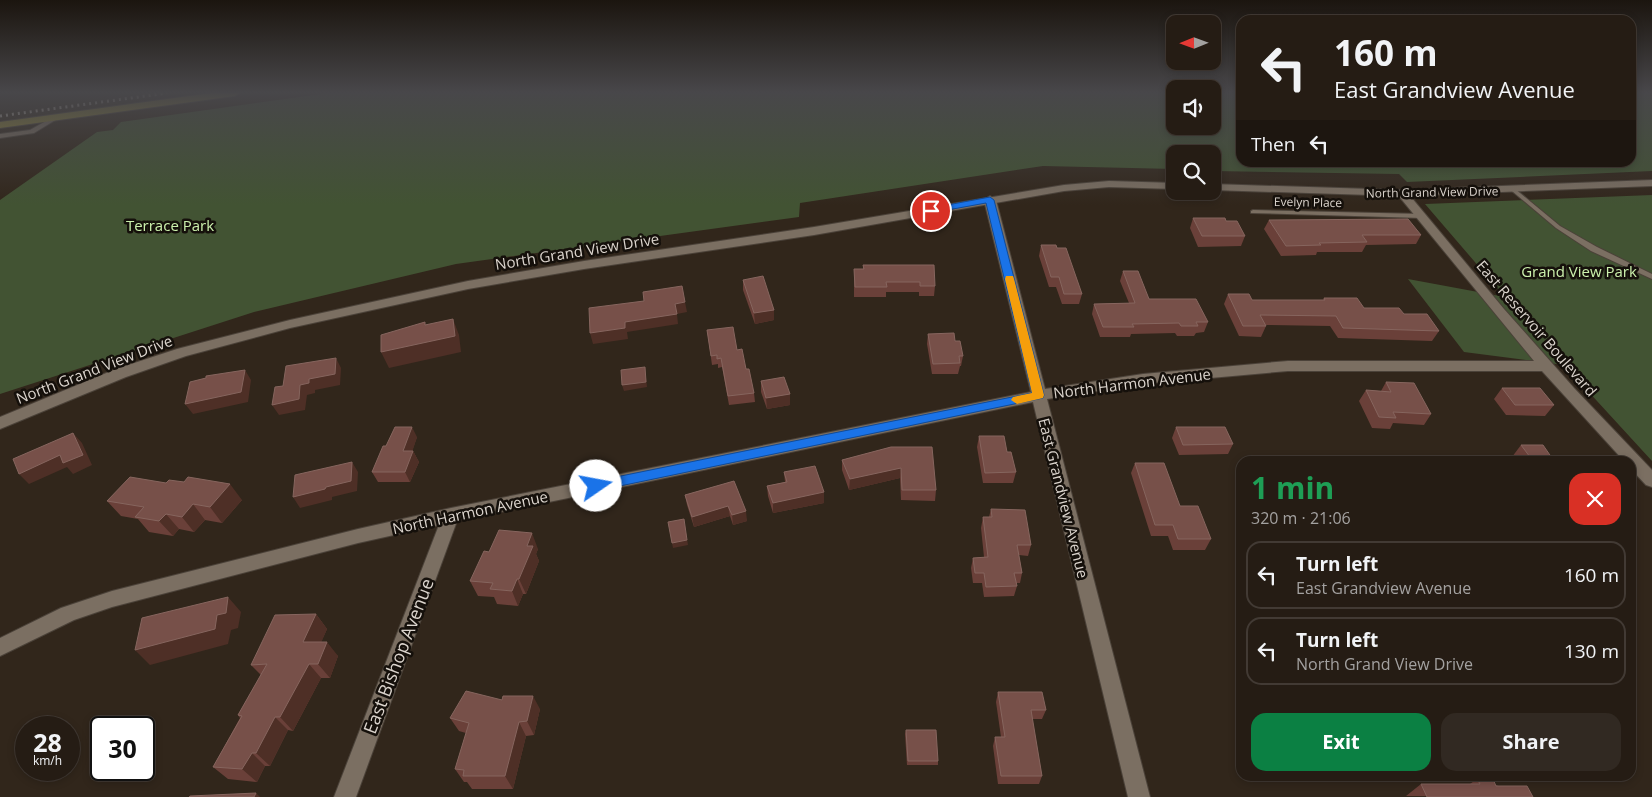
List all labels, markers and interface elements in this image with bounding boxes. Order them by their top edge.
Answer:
north arrow [1166,15,1221,70]
map controls [1166,15,1221,200]
text: 160 m [1334,29,1438,76]
icon: left [1251,35,1316,100]
text: East Grandview Avenue [1334,74,1575,104]
button: sound [1166,80,1221,135]
icon: left [1305,130,1333,158]
text: Then [1251,131,1295,157]
button: search [1166,145,1221,200]
street label: North Grand View Drive [1365,182,1499,202]
pin [910,190,952,232]
street label: Evelyn Place [1274,193,1343,211]
icon: arrive [917,197,945,225]
park label: Terrace Park [126,215,214,235]
street label: North Grand View Drive [493,228,661,274]
street label: East Reservoir Boulevard [1472,256,1602,400]
park label: Grand View Park [1521,261,1637,281]
street label: North Grand View Drive [13,330,175,408]
street label: North Harmon Avenue [1052,363,1212,403]
street label: East Grandview Avenue [1034,416,1094,580]
position arrow [569,459,621,511]
text: 1 min [1251,467,1334,508]
button: close [1569,473,1621,525]
street label: North Harmon Avenue [390,486,550,538]
text: 320 m · 21:06 [1251,507,1351,529]
text: Turn left [1296,551,1378,577]
icon: left [1253,561,1281,589]
text: 160 m [1564,562,1619,588]
street label: East Bishop Avenue [357,575,439,737]
text: East Grandview Avenue [1296,577,1471,599]
text: Turn left [1296,627,1378,653]
icon: left [1253,637,1281,665]
text: 130 m [1564,638,1619,664]
text: North Grand View Drive [1296,653,1473,675]
button: Exit [1251,713,1431,771]
button: Share [1441,713,1621,771]
speed limit sign: 30 [90,716,155,781]
text: 28 [33,725,62,759]
text: km/h [33,752,62,769]

